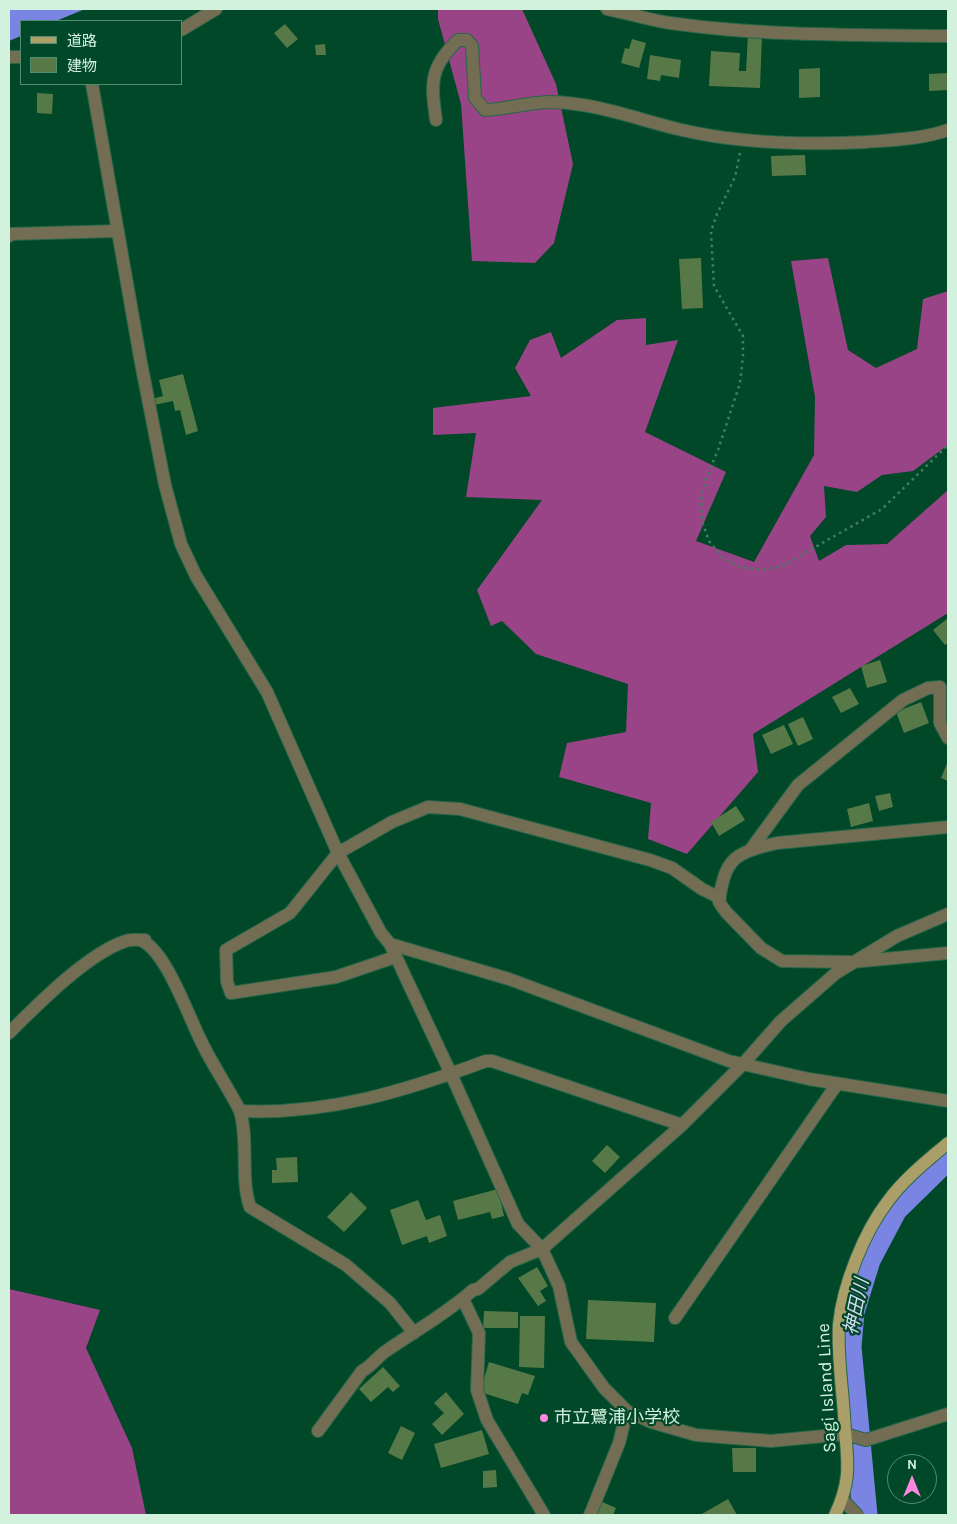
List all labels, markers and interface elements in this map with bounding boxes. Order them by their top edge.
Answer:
legend [20,20,182,85]
text: 道路 [67,32,97,50]
text: 建物 [67,57,97,75]
water label: 神田川 [840,1277,874,1337]
street label: Sagi Island Line [813,1323,841,1453]
place label: 市立鷺浦小学校 [554,1407,680,1429]
marker: 市立鷺浦小学校 [538,1412,550,1424]
north arrow [887,1454,937,1504]
text: N [907,1456,917,1473]

